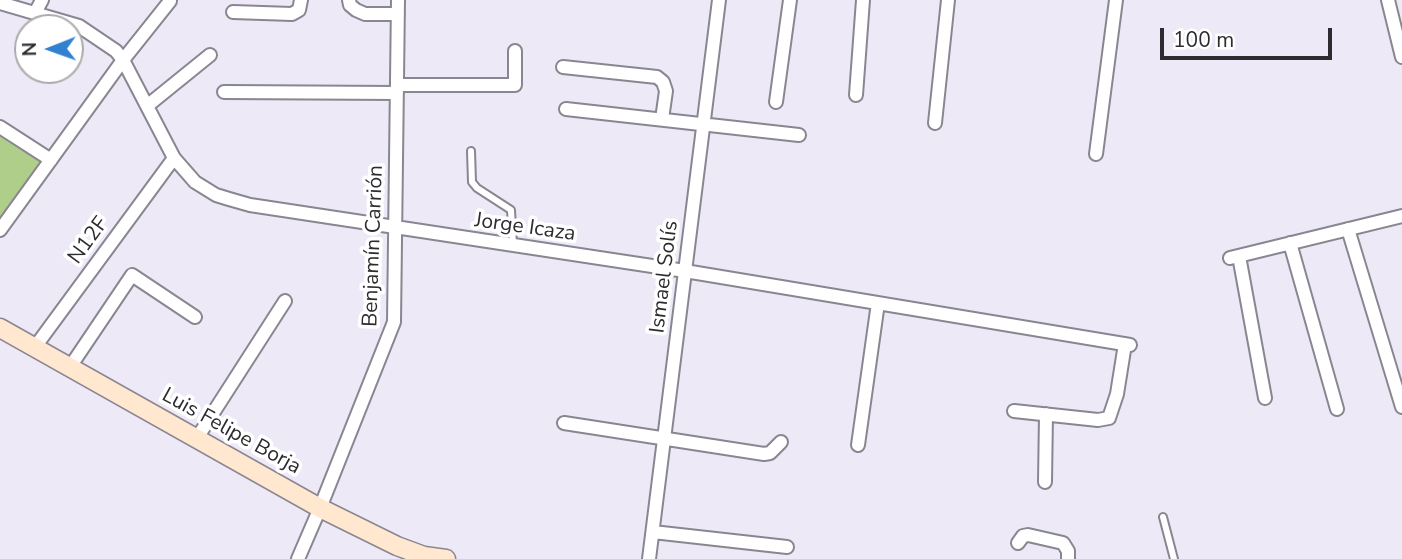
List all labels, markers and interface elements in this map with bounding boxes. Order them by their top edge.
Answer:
north arrow [14,14,84,84]
scale bar [1164,14,1336,58]
text: 100 m [1173,26,1234,54]
text: N [17,42,43,57]
street label: Benjamín Carrión [359,165,389,327]
street label: Jorge Icaza [473,208,577,248]
street label: N12F [63,212,115,270]
street label: Ismael Solís [646,219,684,335]
street label: Luis Felipe Borja [157,383,305,481]

